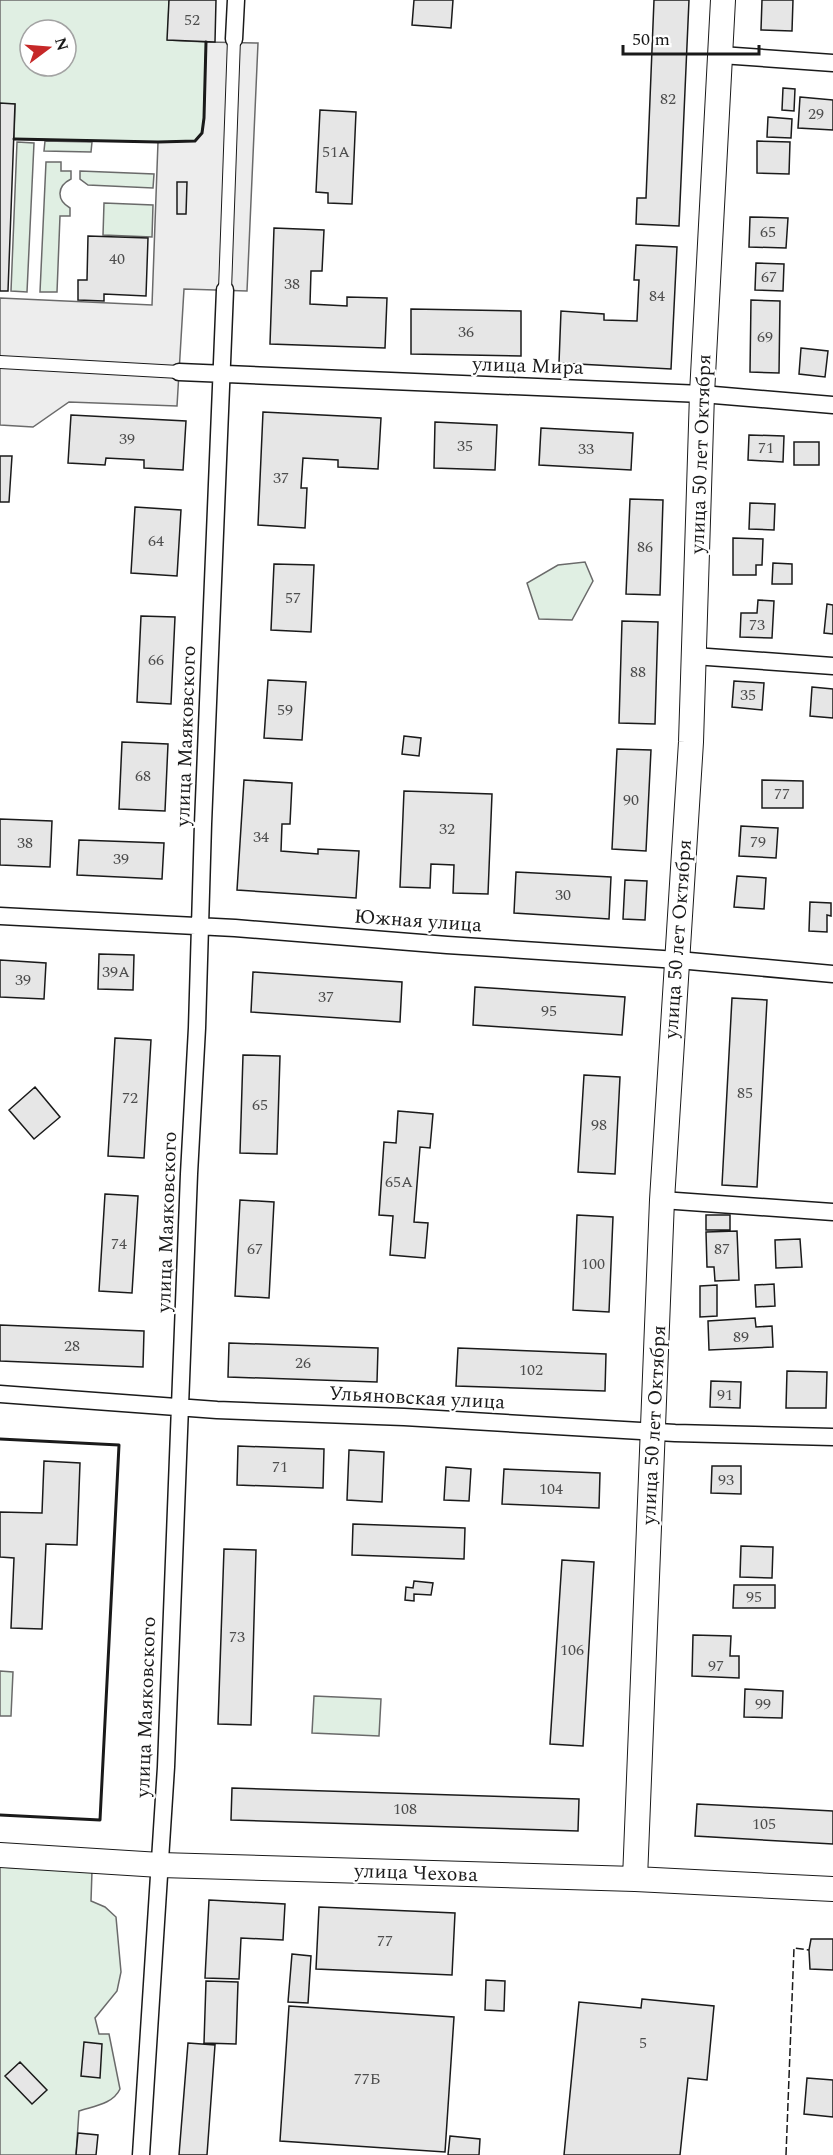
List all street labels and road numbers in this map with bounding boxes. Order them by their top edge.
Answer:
street label: улица Мира [471,349,584,383]
street label: улица 50 лет Октября [682,354,719,555]
street label: улица Маяковского [168,645,204,828]
street label: улица 50 лет Октября [656,838,700,1041]
street label: Южная улица [353,902,483,940]
street label: улица Маяковского [149,1131,185,1314]
street label: улица 50 лет Октября [634,1324,674,1527]
street label: Ульяновская улица [328,1378,506,1418]
street label: улица Маяковского [128,1616,164,1799]
street label: улица Чехова [353,1856,479,1890]

